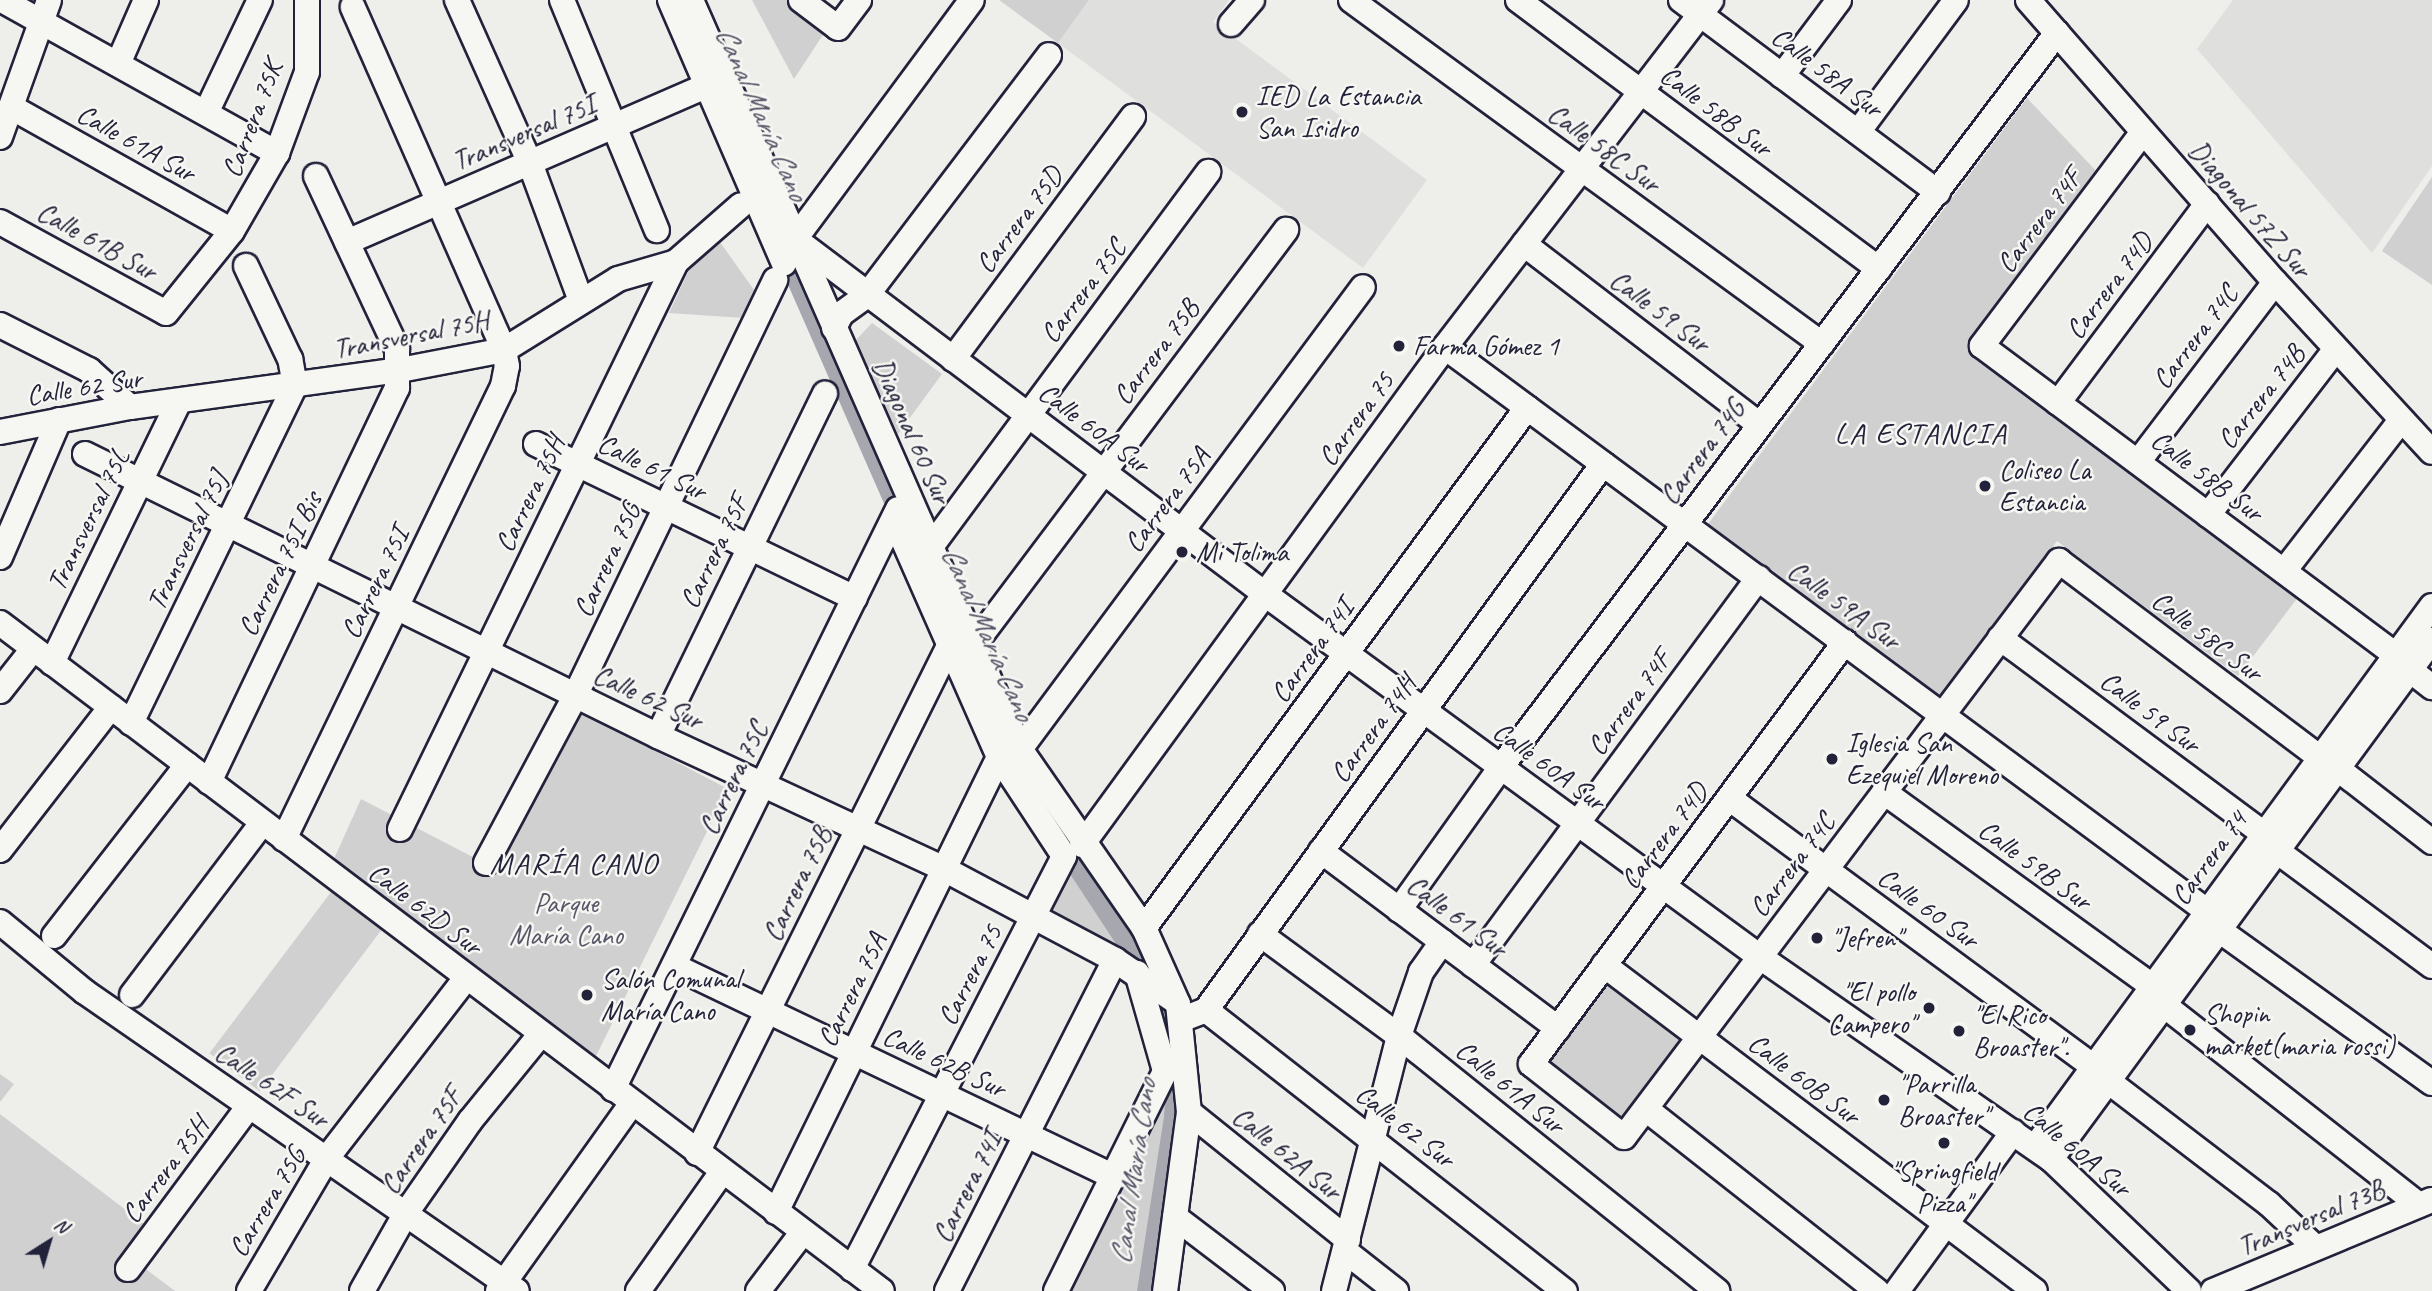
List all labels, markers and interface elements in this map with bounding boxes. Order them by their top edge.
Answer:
street label: Calle 58A Sur [1765,19,1889,125]
water label: Canal María Cano [707,20,817,206]
street label: Carrera 75K [214,56,290,182]
street label: Calle 58B Sur [1654,58,1778,164]
place label: IED La Estancia San Isidro [1256,79,1421,145]
street label: Transversal 75I [447,88,601,178]
street label: Calle 58C Sur [1542,96,1666,200]
street label: Calle 61A Sur [71,97,201,189]
marker: IED La Estancia San Isidro [1234,104,1250,120]
street label: Diagonal 57Z Sur [2182,134,2318,284]
street label: Carrera 75D [968,160,1070,280]
street label: Carrera 74F [1989,163,2089,279]
street label: Calle 61B Sur [32,195,162,287]
street label: Carrera 74D [2058,226,2160,346]
street label: Carrera 75C [1033,232,1133,350]
street label: Calle 59 Sur [1603,263,1717,359]
street label: Carrera 74C [2145,278,2245,396]
street label: Carrera 75B [1106,293,1206,411]
street label: Transversal 75H [331,304,491,366]
place label: Farma Gómez 1 [1413,329,1559,363]
marker: Farma Gómez 1 [1391,338,1407,354]
street label: Carrera 74B [2210,338,2312,456]
street label: Diagonal 60 Sur [865,354,959,508]
street label: Calle 62 Sur [24,361,144,413]
street label: Carrera 75 [1311,365,1401,473]
street label: Calle 60A Sur [1032,375,1156,481]
street label: Carrera 74G [1652,393,1752,511]
district label: LA ESTANCIA [1837,415,2005,451]
street label: Calle 58B Sur [2145,423,2269,529]
street label: Calle 61 Sur [592,426,712,508]
street label: Carrera 75H [488,431,572,557]
street label: Carrera 75A [1117,441,1217,559]
street label: Transversal 75L [39,444,137,596]
place label: Coliseo La Estancia [1999,453,2092,519]
street label: Transversal 75J [139,466,235,616]
marker: Coliseo La Estancia [1977,478,1993,494]
street label: Carrera 75I Bis [231,487,329,641]
street label: Carrera 75F [672,490,756,614]
street label: Carrera 75G [566,498,648,622]
street label: Carrera 75I [334,522,416,644]
place label: Mi Tolima [1196,535,1287,569]
water label: Canal María Cano [933,540,1043,726]
marker: Mi Tolima [1174,544,1190,560]
street label: Calle 59A Sur [1781,553,1907,657]
street label: Calle 58C Sur [2145,584,2269,688]
street label: Carrera 74I [1263,593,1361,709]
street label: Carrera 74F [1580,644,1678,762]
street label: Calle 62 Sur [588,657,708,737]
street label: Calle 59 Sur [2093,664,2207,760]
street label: Carrera 74H [1323,669,1423,789]
street label: Calle 60A Sur [1486,714,1612,818]
street label: Carrera 75C [691,716,775,840]
place label: Iglesia San Ezequiel Moreno [1846,726,1998,792]
marker: Iglesia San Ezequiel Moreno [1824,751,1840,767]
street label: Carrera 74D [1613,776,1715,896]
street label: Carrera 74 [2164,804,2254,912]
street label: Carrera 74C [1742,806,1842,924]
street label: Calle 59B Sur [1972,813,2098,917]
street label: Carrera 75B [755,821,839,947]
district label: MARÍA CANO [492,845,656,881]
street label: Calle 62D Sur [362,856,488,962]
street label: Calle 60 Sur [1871,860,1985,956]
street label: Calle 61 Sur [1400,868,1514,964]
park label: Parque María Cano [509,886,623,952]
street label: Carrera 75 [930,919,1010,1031]
place label: "Jefren" [1831,921,1902,955]
street label: Carrera 75A [810,928,894,1052]
marker: "Jefren" [1809,930,1825,946]
place label: Salón Comunal María Cano [601,962,739,1028]
place label: "El pollo Campero" [1828,975,1915,1041]
marker: Salón Comunal María Cano [579,987,595,1003]
place label: Shopin market(maria rossi) [2204,997,2395,1063]
place label: "El Rico Broaster". [1973,998,2069,1064]
marker: "El pollo Campero" [1921,1000,1937,1016]
street label: Calle 62B Sur [878,1019,1010,1105]
marker: Shopin market(maria rossi) [2182,1022,2198,1038]
marker: "El Rico Broaster". [1951,1023,1967,1039]
street label: Calle 60B Sur [1742,1026,1866,1132]
street label: Calle 61A Sur [1449,1033,1571,1141]
street label: Calle 62F Sur [209,1035,335,1135]
place label: "Parrilla Broaster" [1898,1067,1988,1133]
water label: Canal María Cano [1102,1076,1164,1268]
street label: Calle 62 Sur [1349,1077,1461,1175]
street label: Carrera 75F [373,1082,469,1200]
marker: "Parrilla Broaster" [1876,1092,1892,1108]
street label: Calle 60A Sur [2016,1094,2138,1204]
street label: Calle 62A Sur [1226,1099,1348,1207]
street label: Carrera 75H [114,1110,216,1230]
street label: Carrera 74I [925,1126,1009,1248]
marker: "Springfield Pizza" [1936,1135,1952,1151]
street label: Carrera 75G [221,1141,313,1263]
place label: "Springfield Pizza" [1891,1154,1997,1220]
street label: Transversal 73B [2233,1172,2389,1264]
north arrow [14,1207,84,1277]
text: N [50,1212,74,1238]

